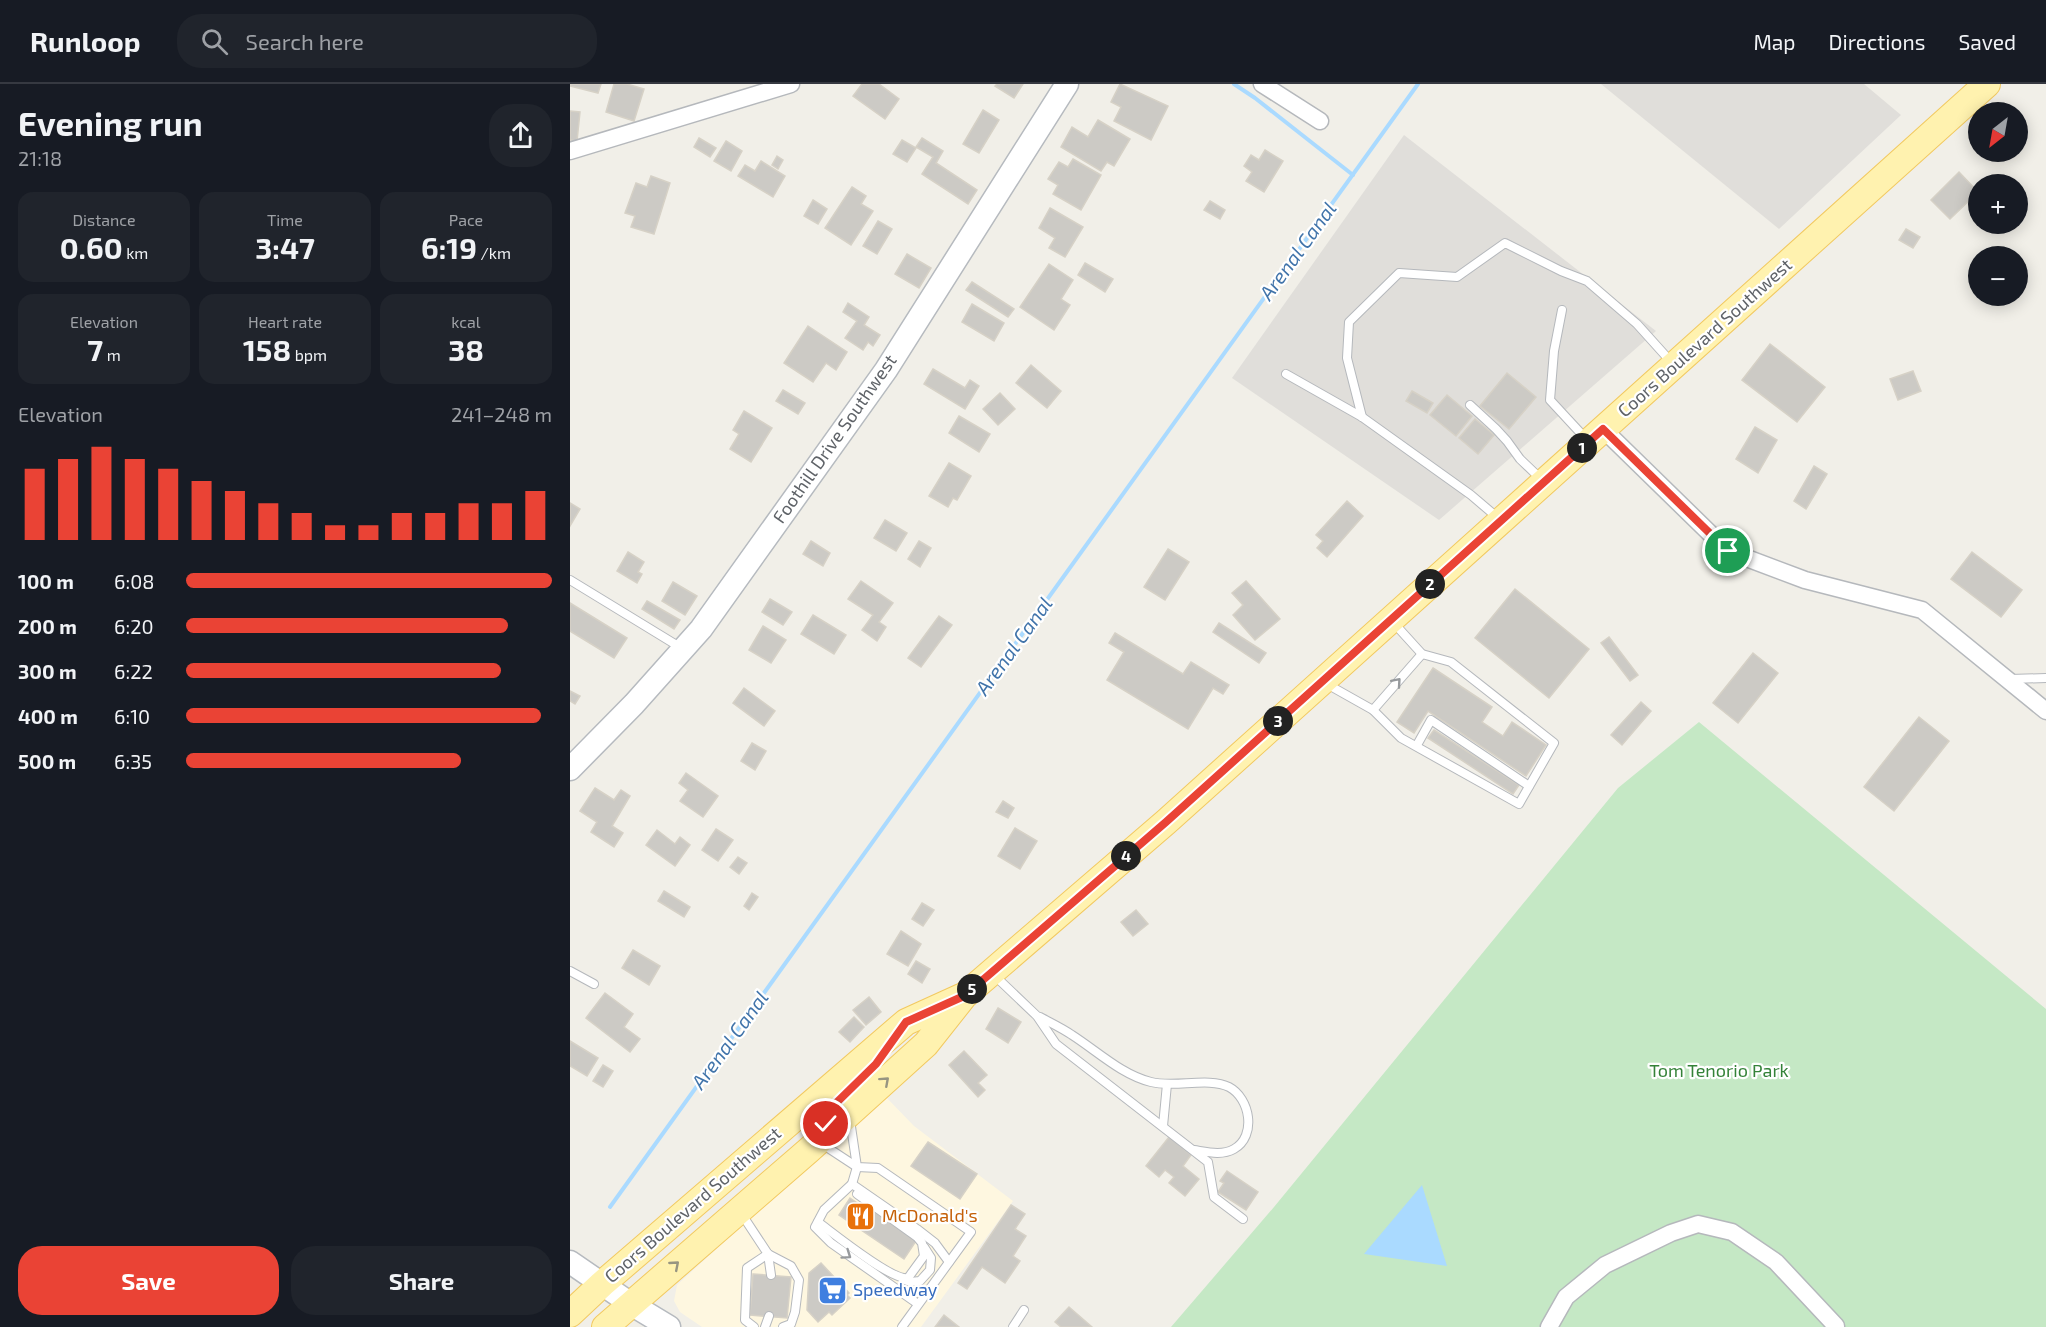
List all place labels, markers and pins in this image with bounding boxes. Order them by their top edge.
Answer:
pin: 1 [1567,433,1597,463]
pin [1702,525,1753,576]
pin: 2 [1415,569,1445,599]
pin: 3 [1263,706,1293,736]
pin: 4 [1111,841,1141,871]
pin: 5 [957,974,987,1004]
pin [800,1098,851,1149]
restaurant icon: McDonald's [845,1200,877,1232]
place label: McDonald's [882,1204,978,1226]
supermarket icon: Speedway [816,1274,848,1306]
place label: Speedway [853,1278,938,1300]

